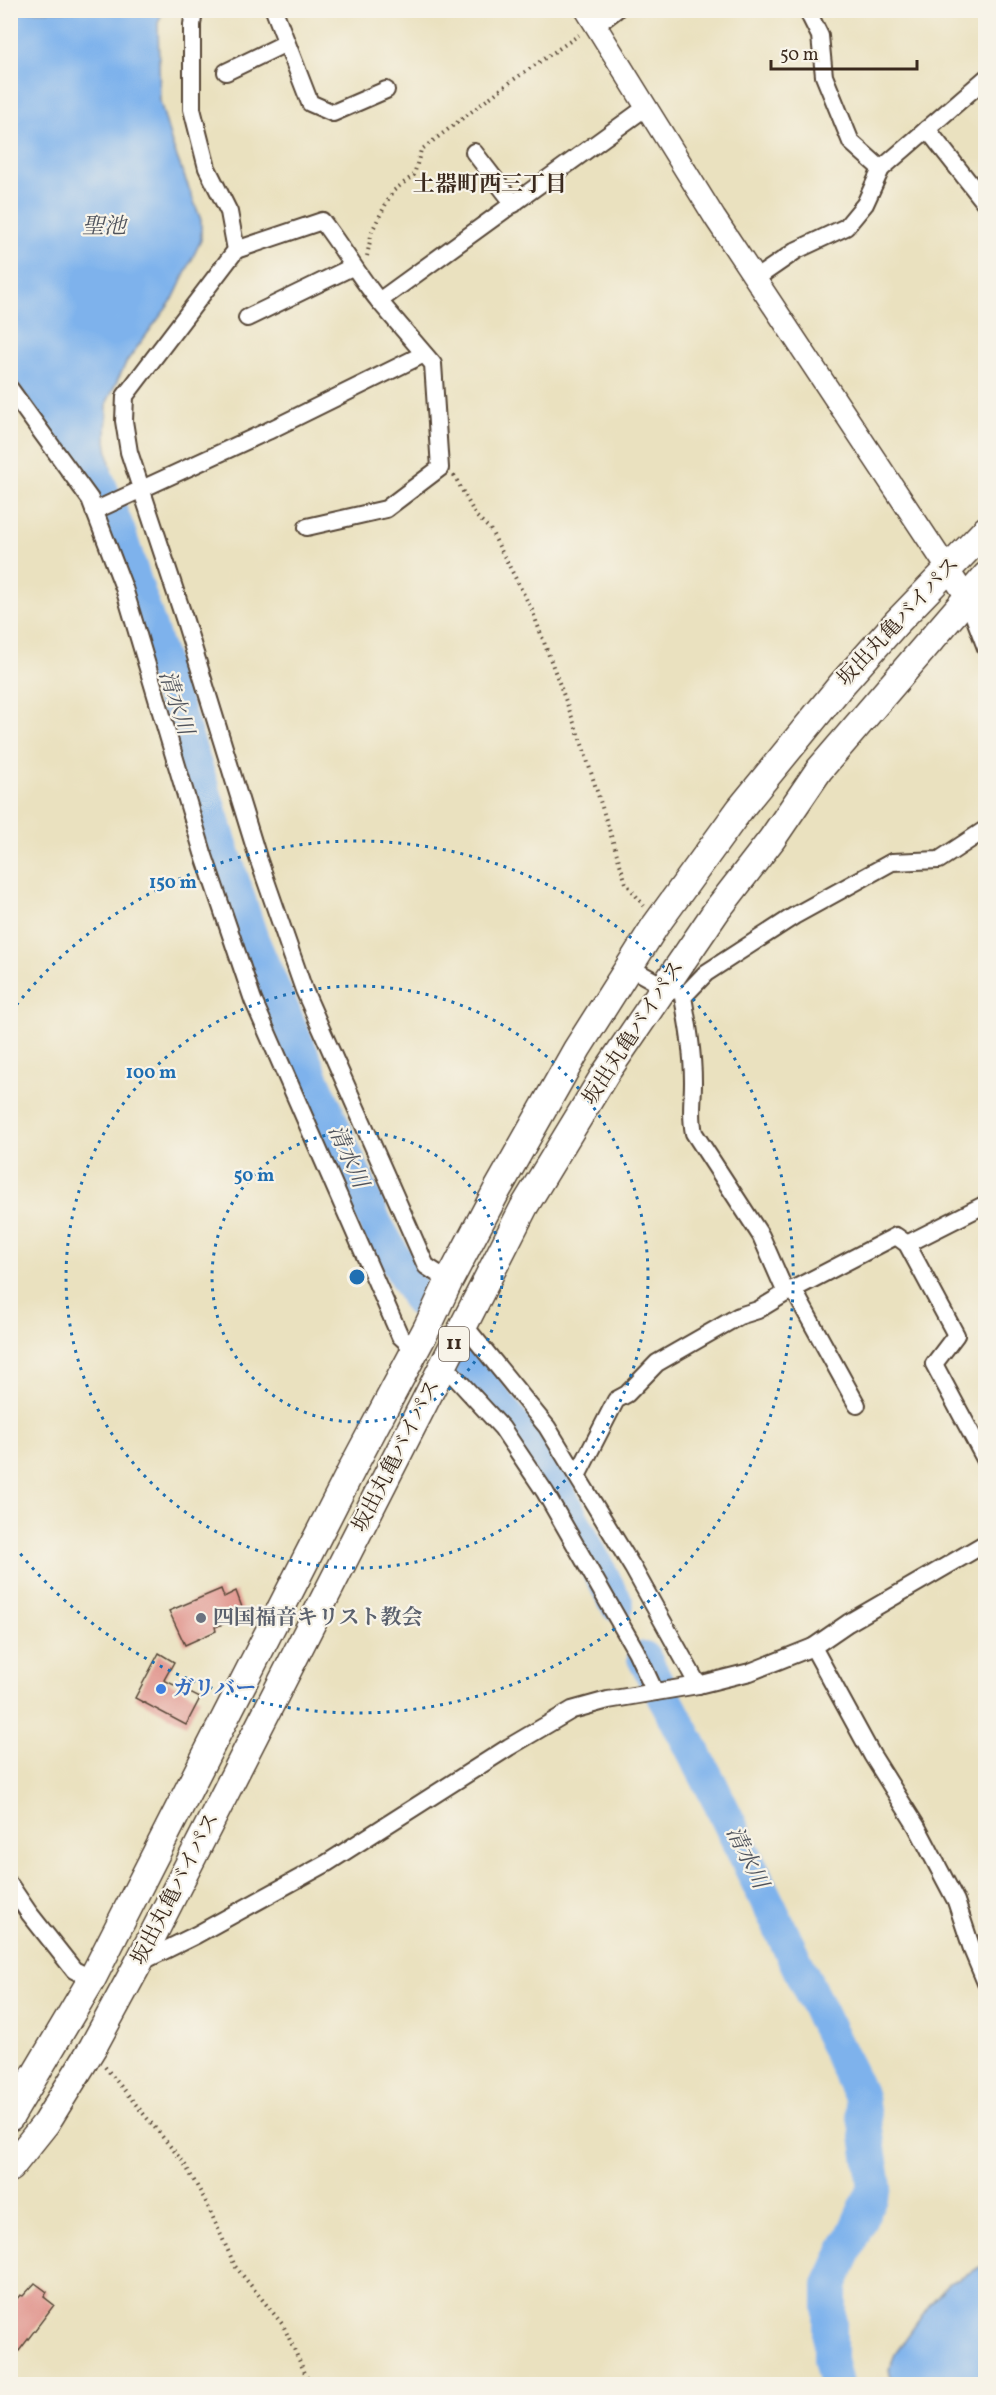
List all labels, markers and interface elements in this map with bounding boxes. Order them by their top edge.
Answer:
scale bar [771,33,916,71]
text: 50 m [780,43,819,68]
district label: 土器町西三丁目 [413,170,567,201]
water label: 聖池 [82,212,129,243]
street label: 坂出丸亀バイパス [831,551,967,693]
water label: 清水川 [150,667,201,741]
text: 150 m [149,871,197,896]
street label: 坂出丸亀バイパス [576,955,692,1111]
text: 100 m [126,1061,176,1086]
water label: 清水川 [319,1121,375,1195]
text: 50 m [234,1164,274,1189]
centre of rings [347,1267,367,1287]
road number: 11 [439,1327,469,1361]
street label: 坂出丸亀バイパス [346,1375,448,1537]
place label: 四国福音キリスト教会 [213,1604,423,1633]
marker: 四国福音キリスト教会 [194,1611,208,1625]
place label: ガリバー [173,1675,256,1704]
marker: ガリバー [154,1682,168,1696]
street label: 坂出丸亀バイパス [125,1808,227,1970]
water label: 清水川 [718,1822,775,1896]

